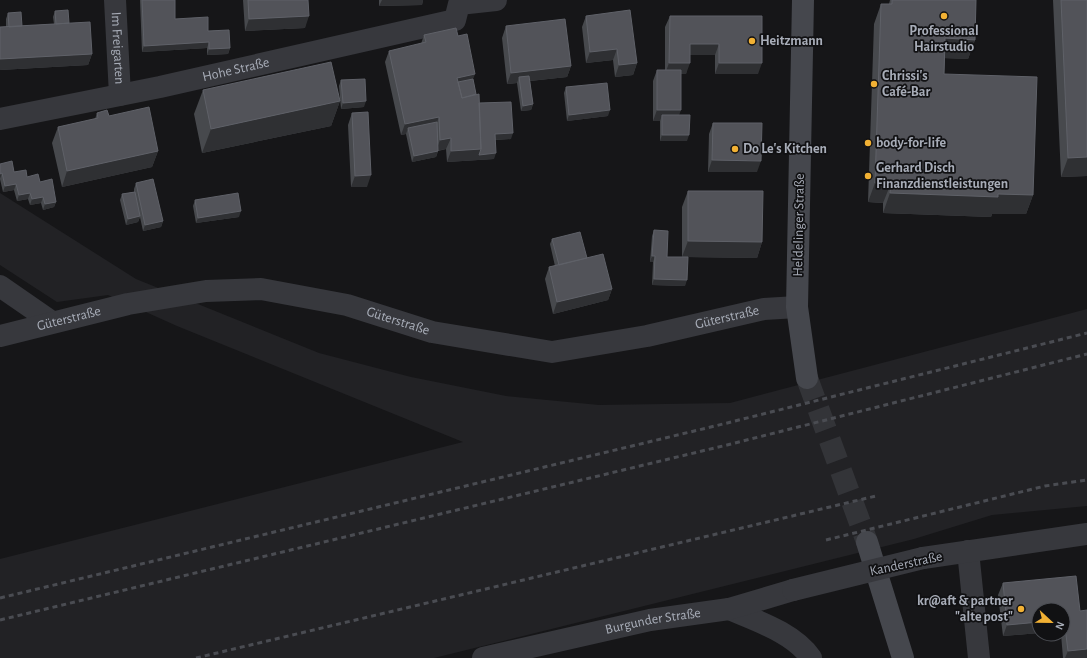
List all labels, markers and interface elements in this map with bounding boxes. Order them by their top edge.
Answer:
street label: Im Freigarten [109,11,126,85]
marker: Professional Hairstudio [939,11,949,21]
place label: Professional Hairstudio [909,24,979,54]
place label: Heitzmann [760,34,823,48]
marker: Heitzmann [747,36,757,46]
street label: Hohe Straße [201,55,271,84]
place label: Chrissi's Café-Bar [882,69,930,99]
marker: Chrissi's Café-Bar [869,79,879,89]
place label: body-for-life [876,136,947,150]
marker: body-for-life [863,138,873,148]
place label: Do Le's Kitchen [743,142,827,156]
marker: Do Le's Kitchen [730,144,740,154]
place label: Gerhard Disch Finanzdienstleistungen [876,161,1008,191]
marker: Gerhard Disch Finanzdienstleistungen [863,171,873,181]
street label: Heldelinger Straße [791,173,807,277]
street label: Güterstraße [694,303,761,332]
street label: Güterstraße [36,304,102,333]
street label: Güterstraße [365,305,431,338]
street label: Kanderstraße [868,549,944,579]
place label: kr@aft & partner "alte post" [917,594,1013,624]
north arrow [1031,602,1071,642]
marker: kr@aft & partner "alte post" [1016,604,1026,614]
street label: Burgunder Straße [604,606,702,637]
text: N [1053,620,1066,631]

